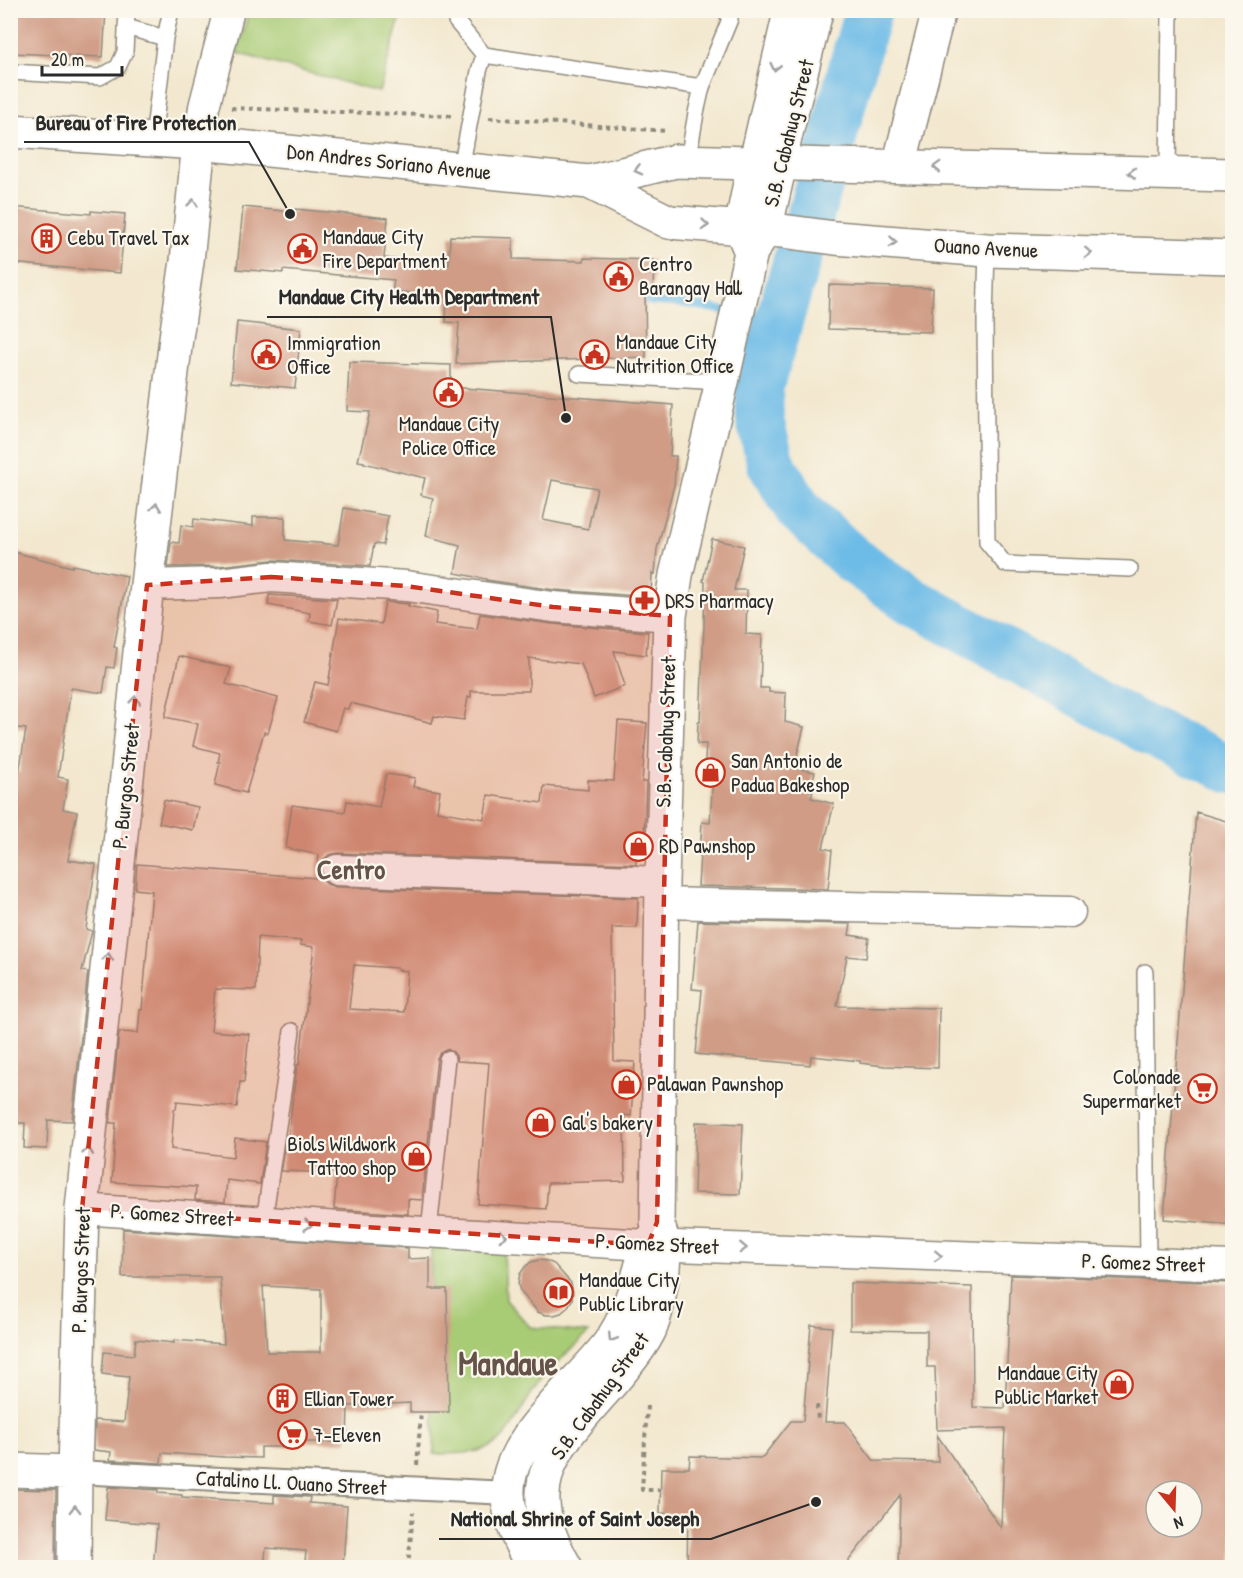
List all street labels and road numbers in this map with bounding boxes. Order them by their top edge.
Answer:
street label: S.B. Cabahug Street [756,55,821,210]
street label: Don Andres Soriano Avenue [285,136,493,187]
street label: Ouano Avenue [933,230,1039,265]
street label: S.B. Cabahug Street [648,655,683,808]
street label: P. Burgos Street [104,721,147,850]
street label: P. Gomez Street [110,1196,235,1233]
street label: P. Burgos Street [64,1206,97,1334]
street label: P. Gomez Street [595,1226,720,1261]
street label: P. Gomez Street [1081,1246,1206,1279]
street label: S.B. Cabahug Street [543,1325,656,1465]
street label: Catalino Ll. Ouano Street [195,1463,388,1502]

